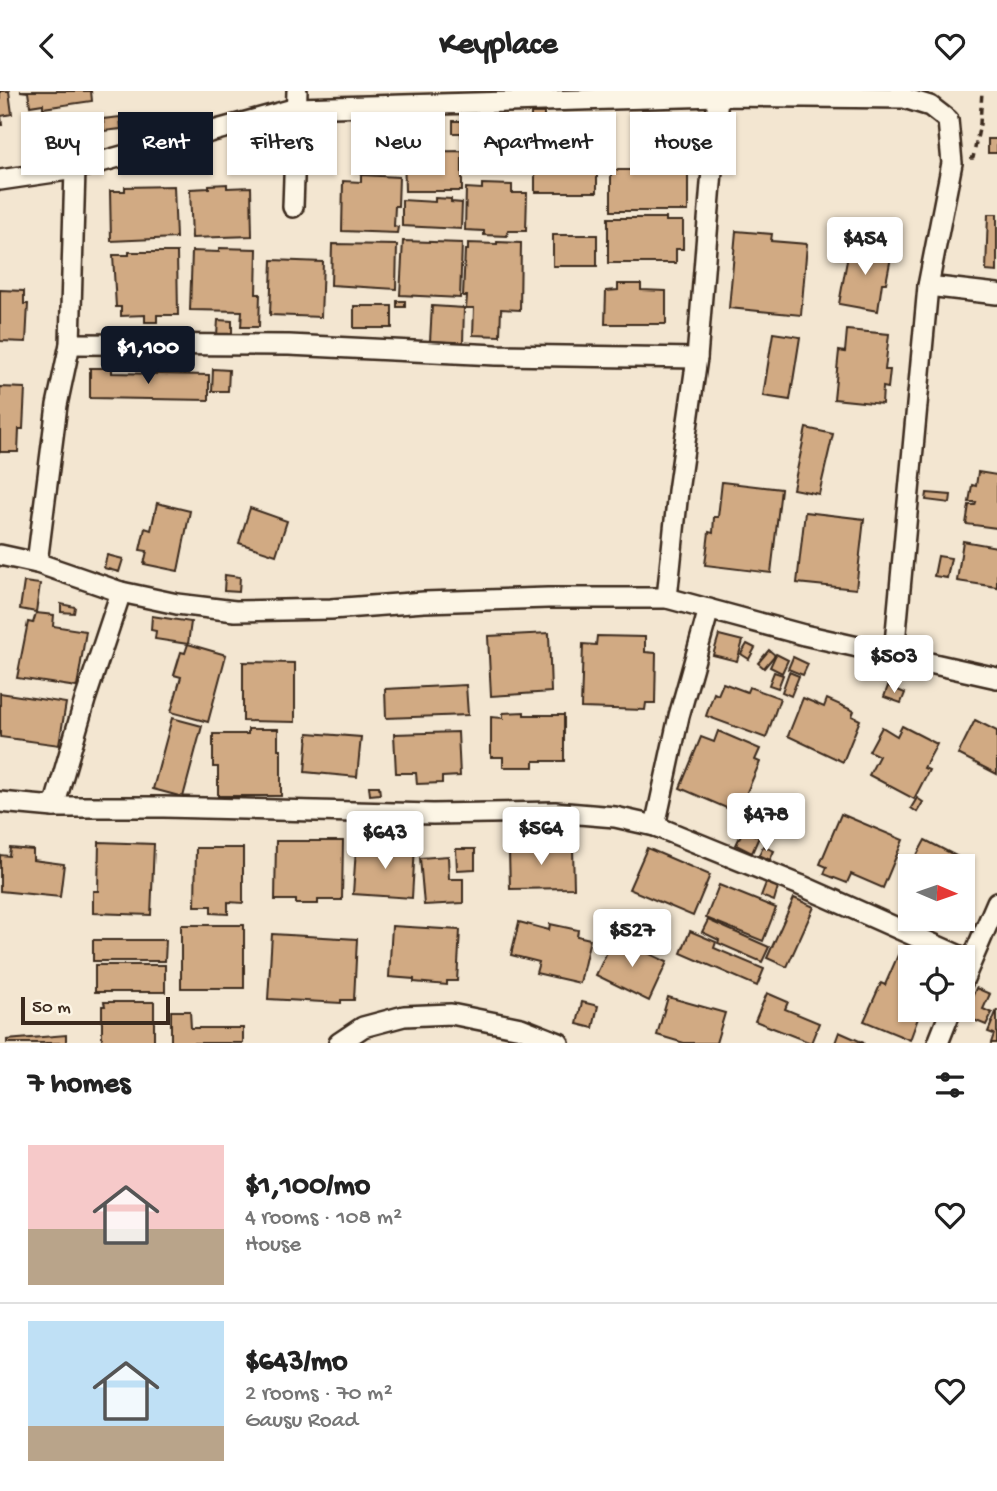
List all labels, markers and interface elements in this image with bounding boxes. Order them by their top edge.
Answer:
icon: back [28,27,66,65]
text: Keyplace [440,27,557,65]
icon: heart [931,27,969,65]
chip: Buy [21,112,104,175]
chip: Rent [118,112,213,175]
chip: Filters [227,112,337,175]
chip: New [351,112,445,175]
chip: Apartment [459,112,616,175]
chip: House [630,112,736,175]
pin: $454 [824,218,906,277]
text: $454 [843,226,887,253]
pin: $1,100 [91,327,205,386]
text: $1,100 [117,335,179,362]
pin: $503 [853,635,935,695]
text: $503 [870,644,918,671]
pin: $478 [725,793,807,853]
text: $478 [743,802,789,829]
pin: $564 [500,807,582,867]
pin: $643 [344,811,426,871]
text: $564 [519,816,563,843]
text: $643 [363,820,407,847]
north arrow [898,854,975,931]
map controls [898,854,975,1022]
pin: $527 [591,909,673,969]
text: $527 [609,918,655,945]
button: locate [898,945,975,1022]
scale bar [21,994,170,1026]
text: 50 m [32,997,71,1020]
icon: filters [931,1066,969,1104]
text: 7 homes [28,1068,130,1103]
text: $1,100/mo [245,1170,370,1205]
icon: home [84,1173,168,1257]
icon: heart [931,1196,969,1234]
text: 4 rooms · 108 m² [245,1205,402,1232]
text: House [245,1232,301,1259]
text: $643/mo [245,1346,348,1381]
icon: home [84,1349,168,1433]
icon: heart [931,1372,969,1410]
text: 2 rooms · 70 m² [245,1381,393,1408]
text: Gausu Road [245,1408,358,1435]

